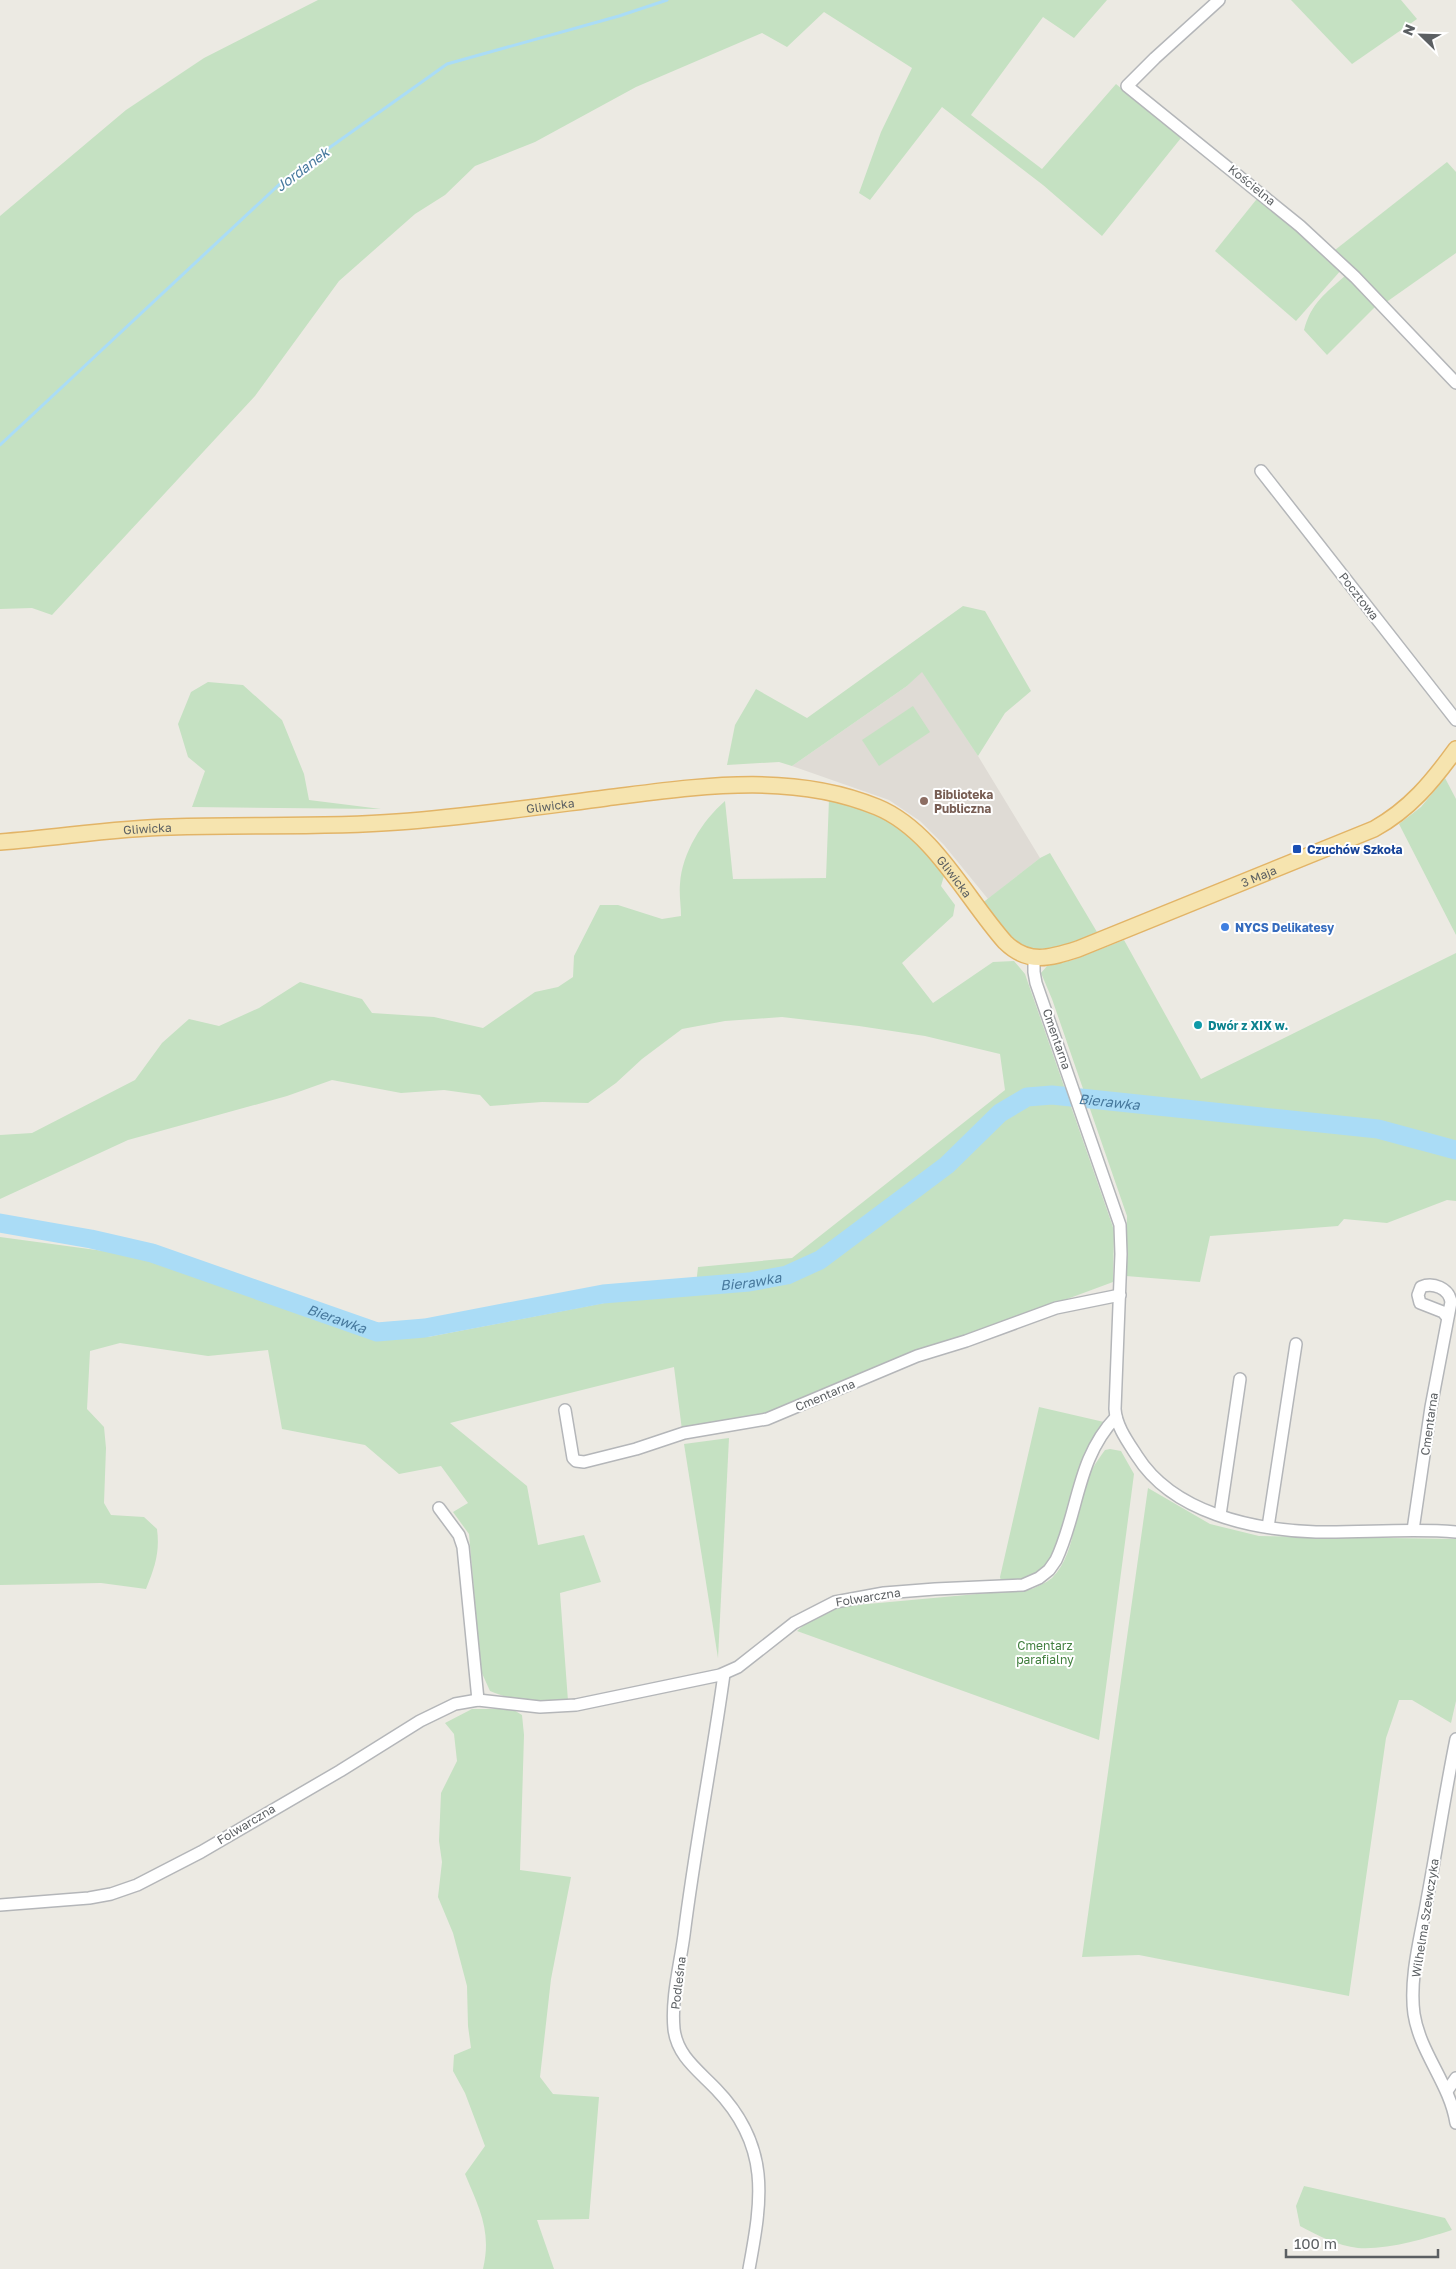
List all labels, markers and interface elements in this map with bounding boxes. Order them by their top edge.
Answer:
north arrow [1396,10,1446,60]
text: N [1399,22,1418,38]
water label: Jordanek [272,142,334,195]
street label: Kościelna [1225,161,1279,209]
street label: Pocztowa [1336,569,1382,623]
place label: Biblioteka Publiczna [934,787,993,816]
street label: Gliwicka [525,795,575,816]
marker: Biblioteka Publiczna [918,795,930,807]
street label: Gliwicka [123,819,172,837]
place label: Czuchów Szkoła [1307,842,1403,857]
marker: Czuchów Szkoła [1291,843,1303,855]
street label: Gliwicka [934,852,975,900]
street label: 3 Maja [1238,862,1279,890]
place label: NYCS Delikatesy [1235,920,1335,935]
marker: NYCS Delikatesy [1219,921,1231,933]
street label: Cmentarna [1040,1007,1074,1071]
place label: Dwór z XIX w. [1208,1018,1288,1033]
marker: Dwór z XIX w. [1192,1019,1204,1031]
water label: Bierawka [1078,1089,1142,1113]
water label: Bierawka [719,1268,783,1293]
water label: Bierawka [305,1300,370,1336]
street label: Cmentarna [793,1376,857,1414]
street label: Cmentarna [1417,1392,1441,1456]
street label: Folwarczna [834,1584,902,1610]
park label: Cmentarz parafialny [1016,1638,1074,1667]
street label: Folwarczna [214,1801,278,1847]
street label: Wilhelma Szewczyka [1408,1857,1442,1979]
street label: Podleśna [667,1956,689,2010]
scale bar [1286,2226,1438,2258]
text: 100 m [1294,2234,1337,2252]

